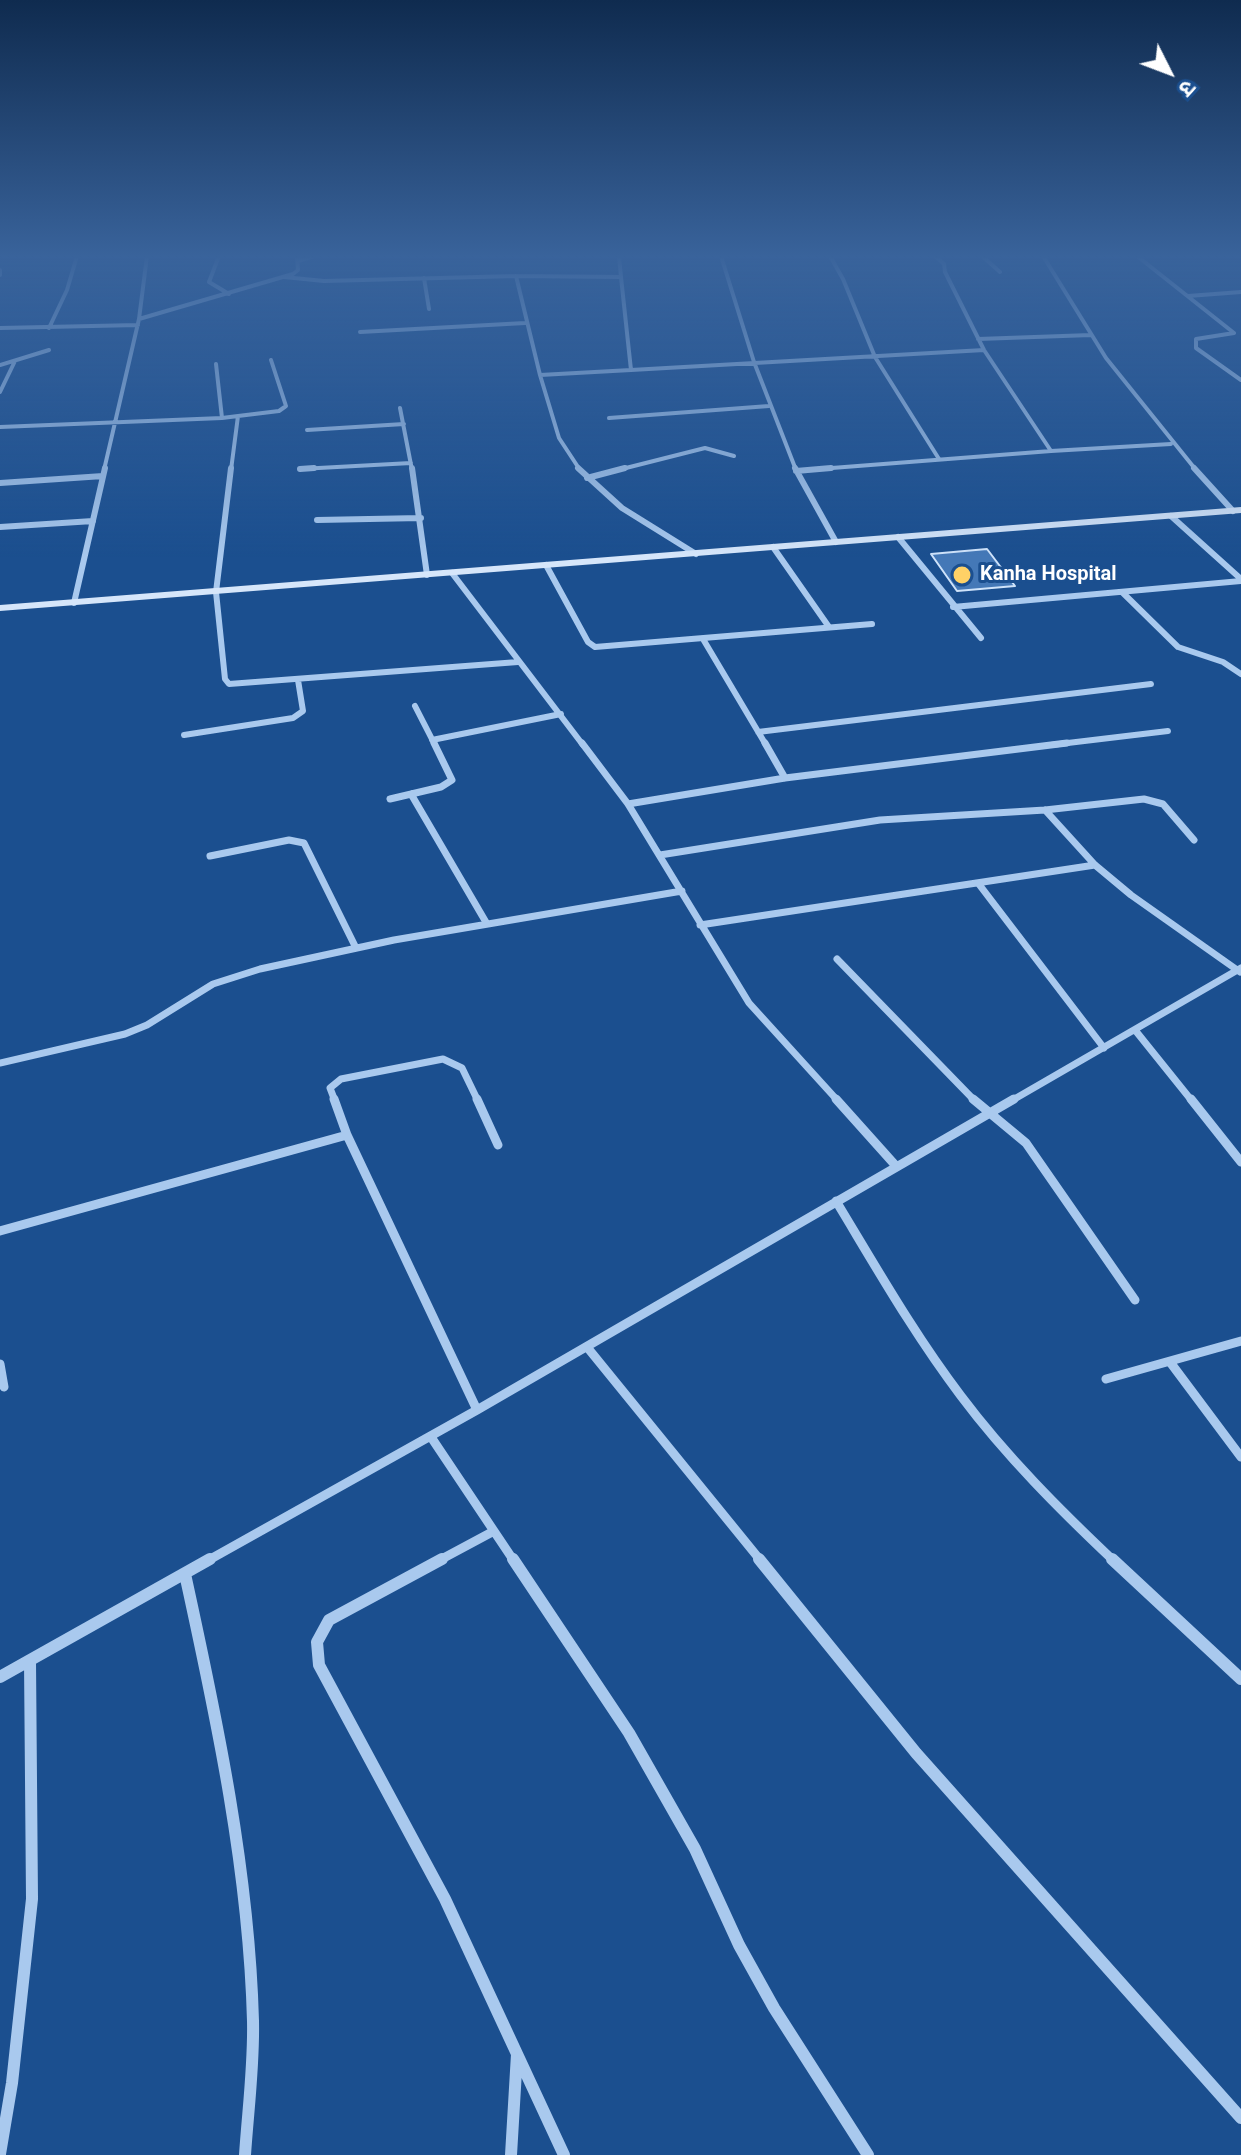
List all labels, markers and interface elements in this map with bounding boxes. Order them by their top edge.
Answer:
north arrow [1129,32,1209,112]
text: उ [1174,75,1201,102]
place label: Kanha Hospital [980,563,1116,587]
marker: Kanha Hospital [951,564,973,586]

